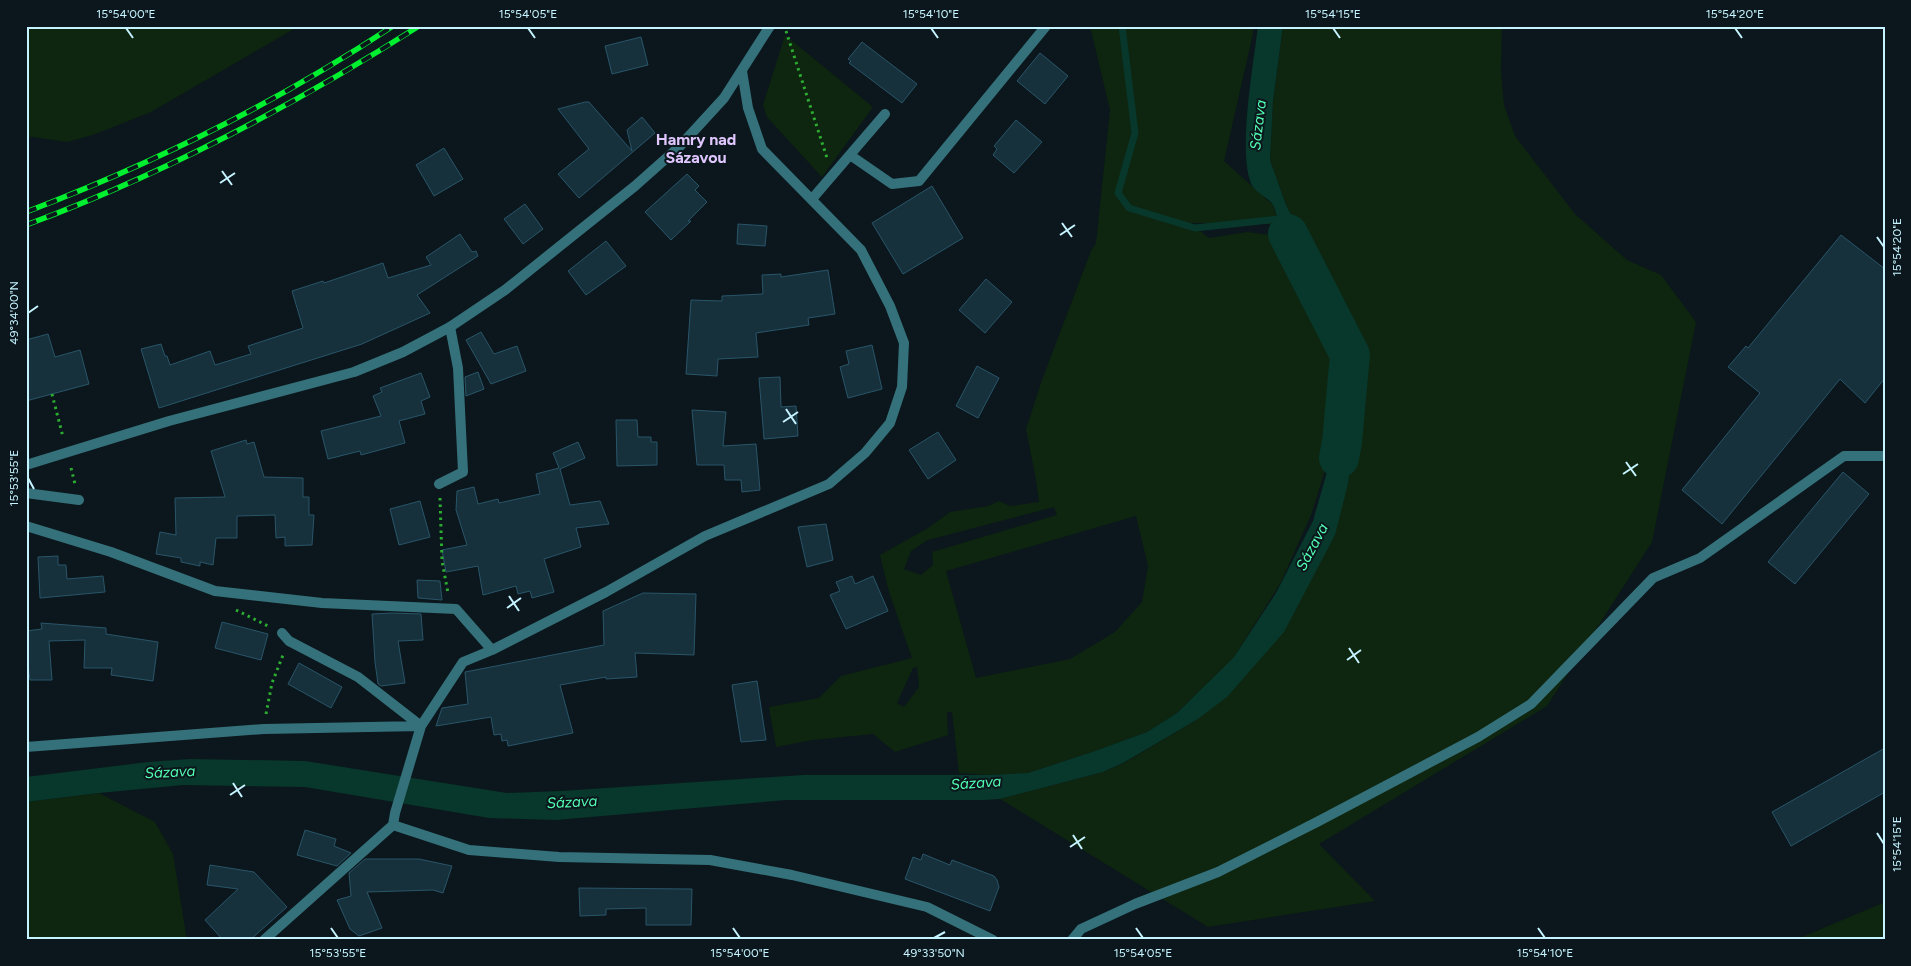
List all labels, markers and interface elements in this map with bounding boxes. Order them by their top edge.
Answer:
text: 15°54'00"E [96,7,156,21]
text: 15°54'05"E [499,7,557,21]
text: 15°54'10"E [903,7,959,21]
text: 15°54'15"E [1305,7,1361,21]
text: 15°54'20"E [1706,7,1764,21]
water label: Sázava [1246,99,1270,151]
district label: Hamry nad Sázavou [656,130,736,167]
text: 15°54'20"E [1890,218,1904,276]
text: 49°34'00"N [7,281,21,345]
text: 15°53'55"E [7,450,21,506]
water label: Sázava [1292,520,1332,574]
water label: Sázava [144,762,196,782]
water label: Sázava [950,772,1002,794]
water label: Sázava [546,792,598,812]
text: 15°54'15"E [1890,816,1904,872]
text: 15°53'55"E [310,946,366,960]
text: 15°54'00"E [710,946,770,960]
text: 49°33'50"N [903,946,965,960]
text: 15°54'05"E [1114,946,1172,960]
text: 15°54'10"E [1517,946,1573,960]

